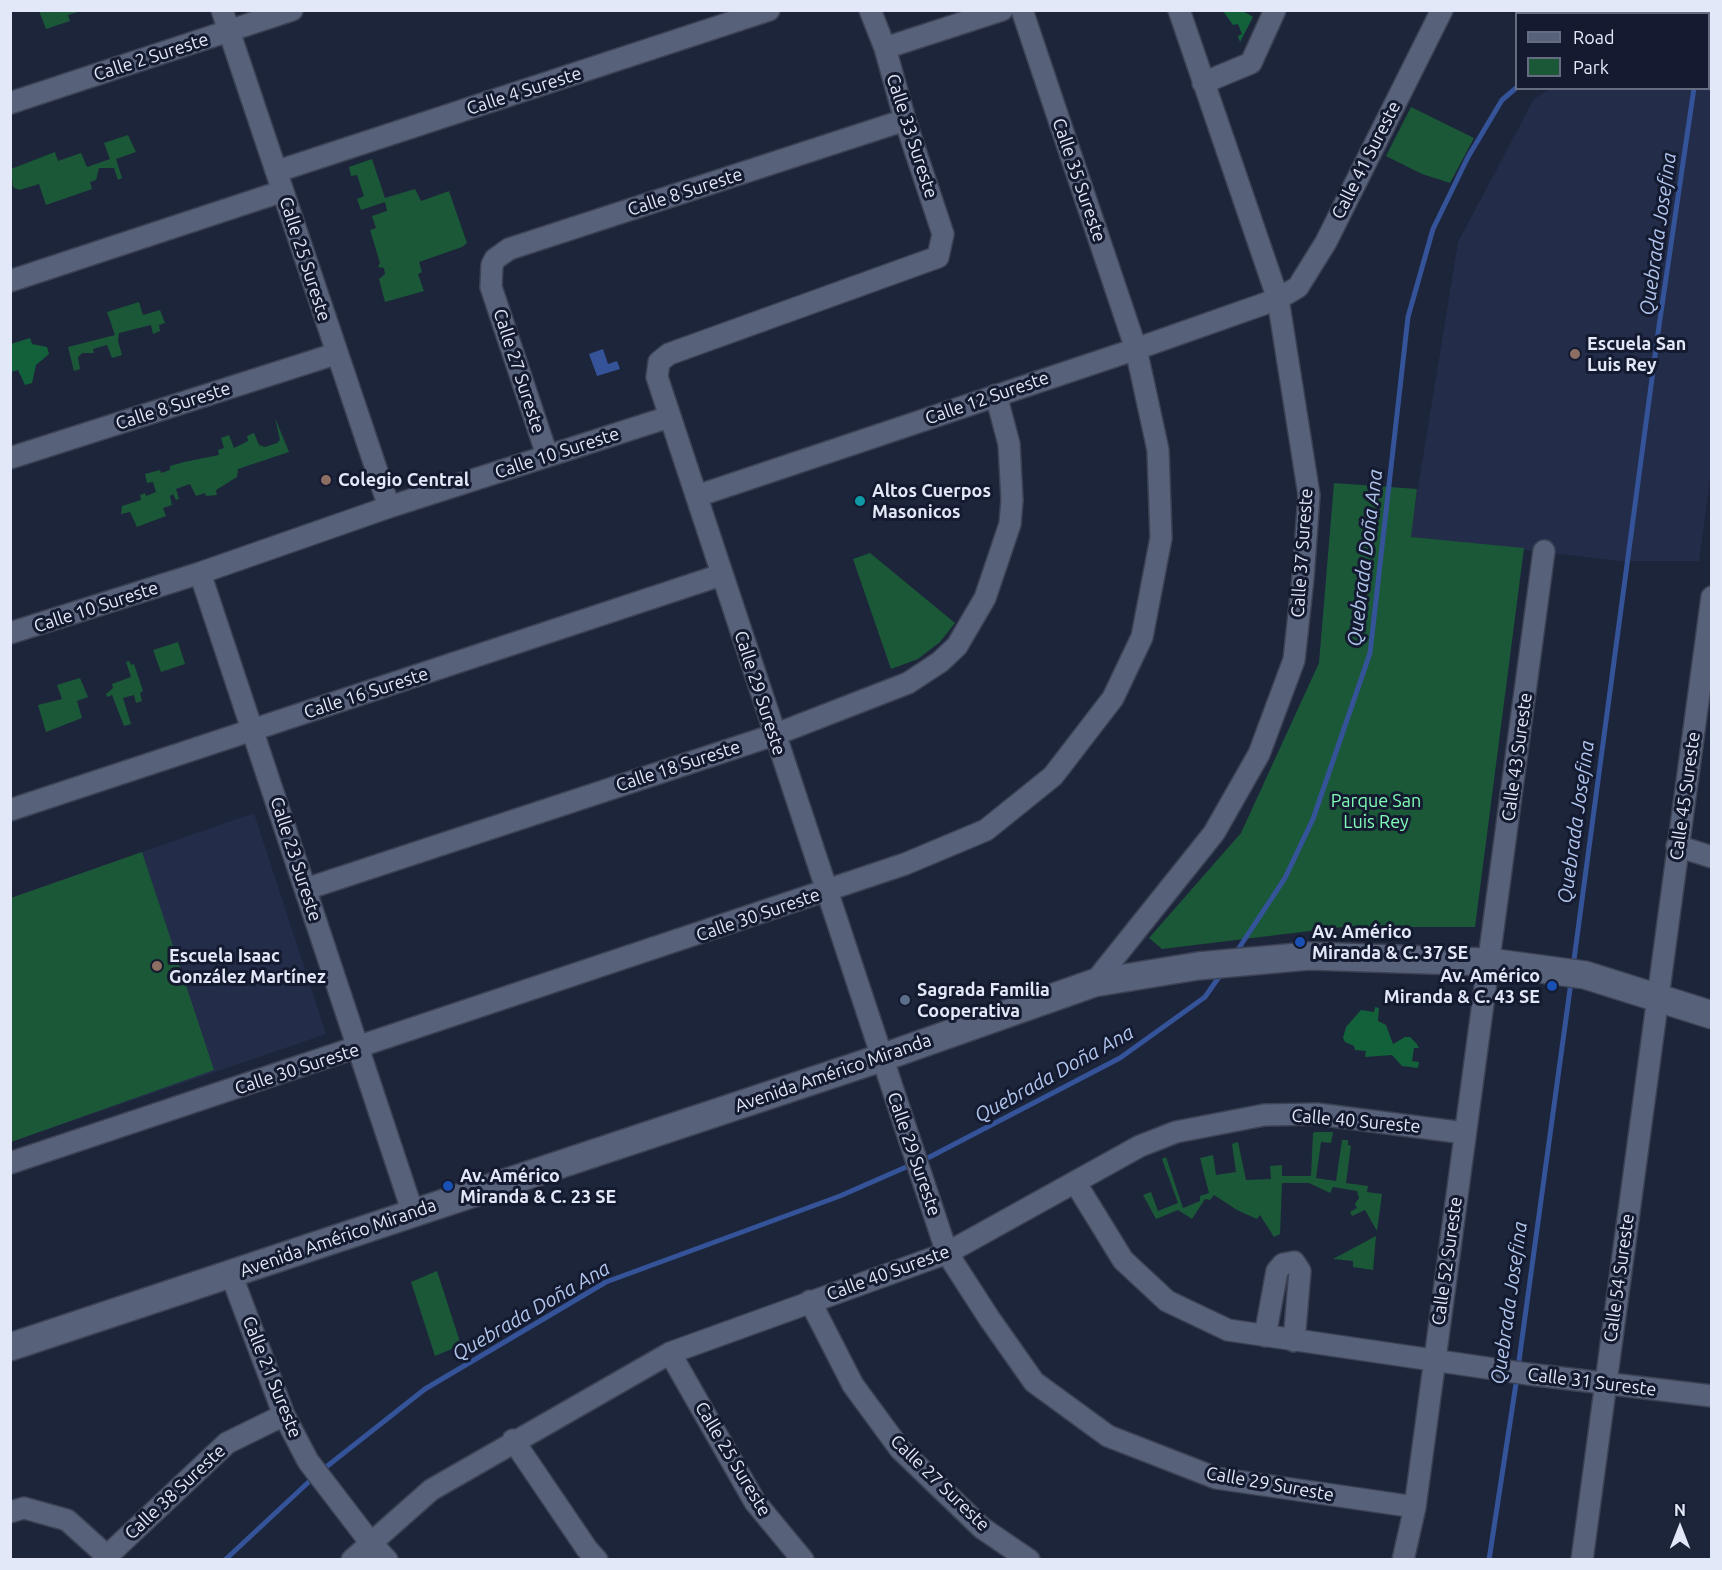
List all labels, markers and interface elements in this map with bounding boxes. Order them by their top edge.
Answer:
legend [1515,12,1710,90]
text: Road [1573,27,1615,47]
street label: Calle 2 Sureste [91,28,211,86]
text: Park [1573,57,1609,77]
street label: Calle 4 Sureste [464,62,584,120]
street label: Calle 33 Sureste [882,71,942,201]
street label: Calle 41 Sureste [1327,97,1405,223]
street label: Calle 35 Sureste [1048,115,1110,245]
water label: Quebrada Josefina [1635,151,1681,317]
street label: Calle 8 Sureste [625,163,745,221]
street label: Calle 25 Sureste [275,194,335,324]
street label: Calle 27 Sureste [489,306,549,436]
place label: Escuela San Luis Rey [1587,333,1686,376]
marker: Escuela San Luis Rey [1568,347,1582,361]
street label: Calle 12 Sureste [922,367,1052,429]
street label: Calle 8 Sureste [113,377,233,435]
street label: Calle 10 Sureste [492,423,622,483]
water label: Quebrada Doña Ana [1342,468,1388,648]
place label: Colegio Central [338,469,469,491]
marker: Colegio Central [319,473,333,487]
place label: Altos Cuerpos Masonicos [872,480,991,522]
street label: Calle 37 Sureste [1287,488,1317,618]
marker: Altos Cuerpos Masonicos [853,494,867,508]
street label: Calle 10 Sureste [31,577,161,637]
street label: Calle 29 Sureste [730,628,790,758]
street label: Calle 16 Sureste [301,663,431,723]
street label: Calle 43 Sureste [1497,691,1537,823]
street label: Calle 45 Sureste [1665,730,1705,862]
street label: Calle 18 Sureste [613,736,743,796]
water label: Quebrada Josefina [1553,739,1599,905]
park label: Parque San Luis Rey [1331,790,1421,832]
street label: Calle 23 Sureste [266,794,326,924]
street label: Calle 30 Sureste [693,884,823,946]
place label: Av. Américo Miranda & C. 37 SE [1312,921,1468,964]
marker: Av. Américo Miranda & C. 37 SE [1293,935,1307,949]
place label: Escuela Isaac González Martínez [169,945,326,988]
marker: Escuela Isaac González Martínez [150,959,164,973]
place label: Av. Américo Miranda & C. 43 SE [1384,965,1540,1008]
place label: Sagrada Familia Cooperativa [917,979,1050,1022]
marker: Av. Américo Miranda & C. 43 SE [1545,979,1559,993]
marker: Sagrada Familia Cooperativa [898,993,912,1007]
water label: Quebrada Doña Ana [970,1020,1138,1128]
street label: Avenida Américo Miranda [732,1029,934,1117]
street label: Calle 30 Sureste [232,1039,362,1099]
street label: Calle 29 Sureste [883,1089,945,1219]
street label: Calle 40 Sureste [1291,1105,1421,1137]
place label: Av. Américo Miranda & C. 23 SE [460,1165,616,1208]
marker: Av. Américo Miranda & C. 23 SE [441,1179,455,1193]
street label: Avenida Américo Miranda [237,1194,439,1282]
street label: Calle 52 Sureste [1427,1195,1467,1327]
street label: Calle 54 Sureste [1599,1212,1639,1344]
water label: Quebrada Josefina [1486,1220,1532,1386]
street label: Calle 40 Sureste [823,1241,953,1305]
water label: Quebrada Doña Ana [448,1256,614,1366]
street label: Calle 21 Sureste [238,1313,306,1441]
street label: Calle 31 Sureste [1526,1363,1658,1401]
street label: Calle 25 Sureste [690,1398,776,1520]
street label: Calle 27 Sureste [886,1430,994,1536]
street label: Calle 38 Sureste [120,1440,230,1544]
street label: Calle 29 Sureste [1204,1462,1336,1506]
north arrow [1650,1498,1710,1558]
text: N [1674,1501,1686,1519]

